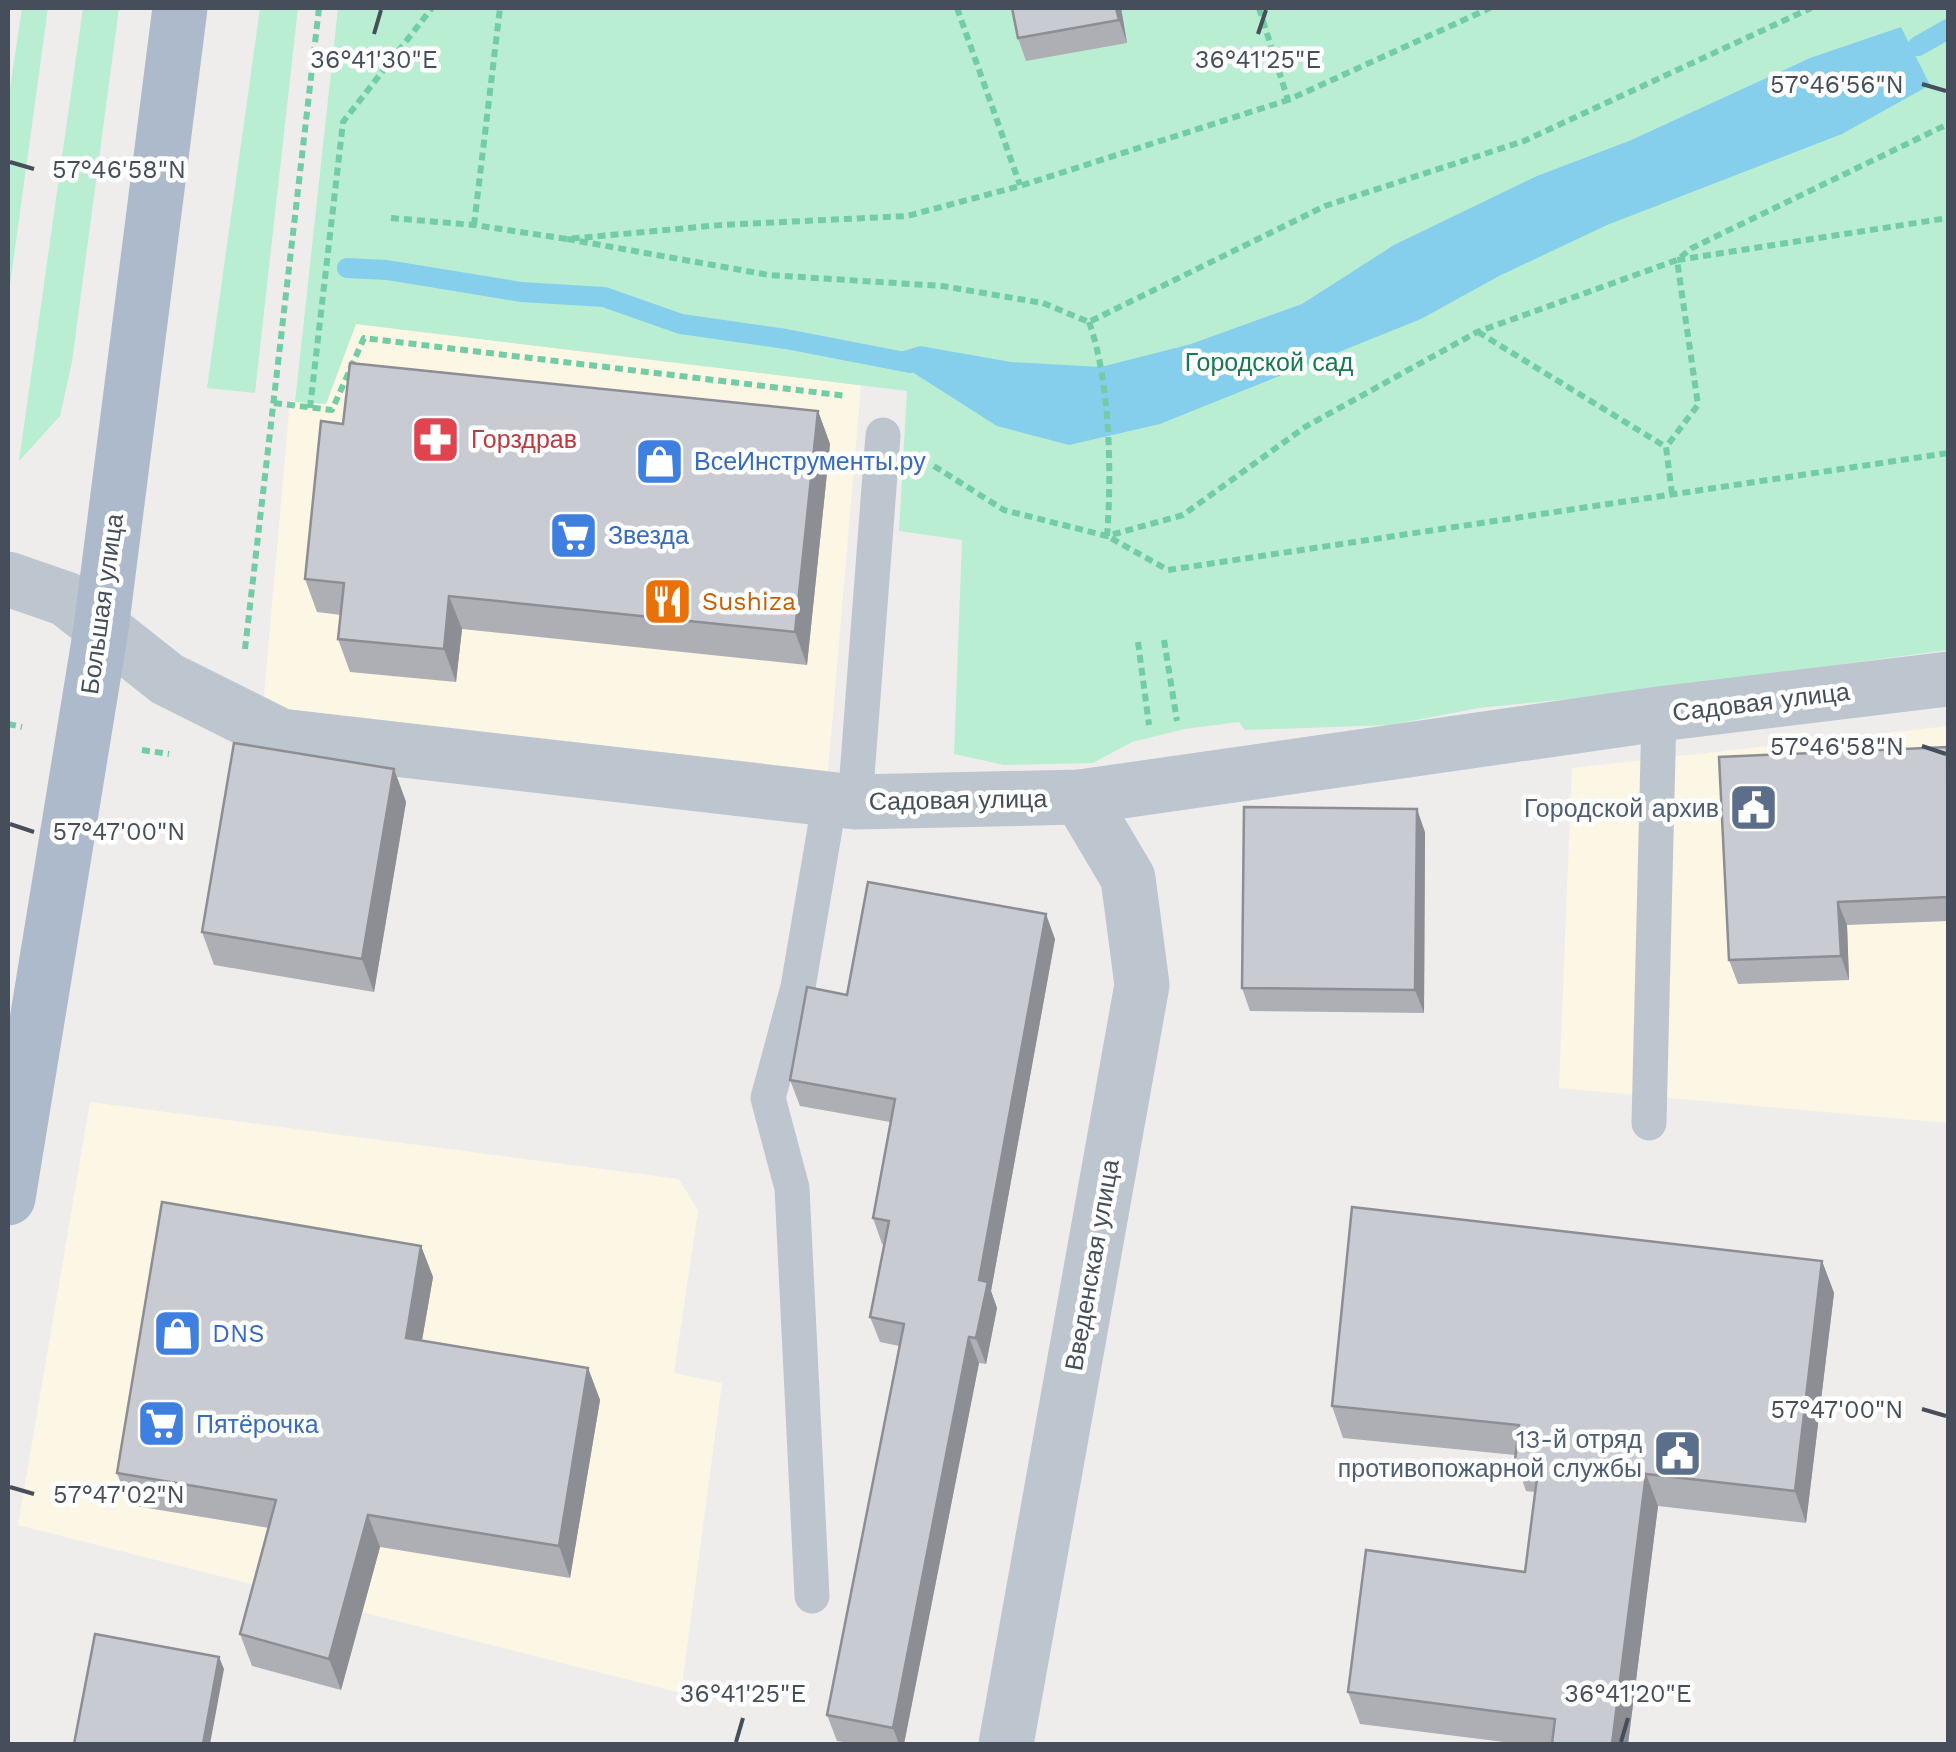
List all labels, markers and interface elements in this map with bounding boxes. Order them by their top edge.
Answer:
text: 36°41'30"E [310,45,438,74]
text: 36°41'25"E [1195,45,1321,74]
text: 57°46'56"N [1770,70,1904,99]
text: 57°46'58"N [52,155,186,184]
park label: Городской сад [1185,348,1354,377]
pharmacy icon: Горздрав [410,413,462,465]
place label: Горздрав [471,425,577,454]
shop icon: ВсеИнструменты.ру [633,435,685,487]
place label: ВсеИнструменты.ру [694,447,926,476]
supermarket icon: Звезда [547,509,599,561]
street label: Большая улица [75,512,129,696]
place label: Звезда [608,521,689,550]
restaurant icon: Sushiza [641,575,693,627]
place label: Sushiza [702,587,796,616]
street label: Садовая улица [1671,677,1851,727]
text: 57°46'58"N [1770,732,1904,761]
public building icon: Городской архив [1728,782,1780,834]
street label: Садовая улица [869,784,1048,816]
place label: Городской архив [1524,794,1719,823]
text: 57°47'00"N [53,817,185,846]
street label: Введенская улица [1059,1157,1125,1373]
shop icon: DNS [151,1307,203,1359]
place label: DNS [212,1319,264,1348]
text: 57°47'00"N [1771,1395,1903,1424]
supermarket icon: Пятёрочка [135,1398,187,1450]
place label: Пятёрочка [196,1410,319,1439]
place label: 13-й отряд противопожарной службы [1338,1425,1642,1483]
public building icon: 13-й отряд противопожарной службы [1651,1427,1703,1479]
text: 57°47'02"N [53,1480,185,1509]
text: 36°41'25"E [680,1679,806,1708]
text: 36°41'20"E [1564,1679,1692,1708]

